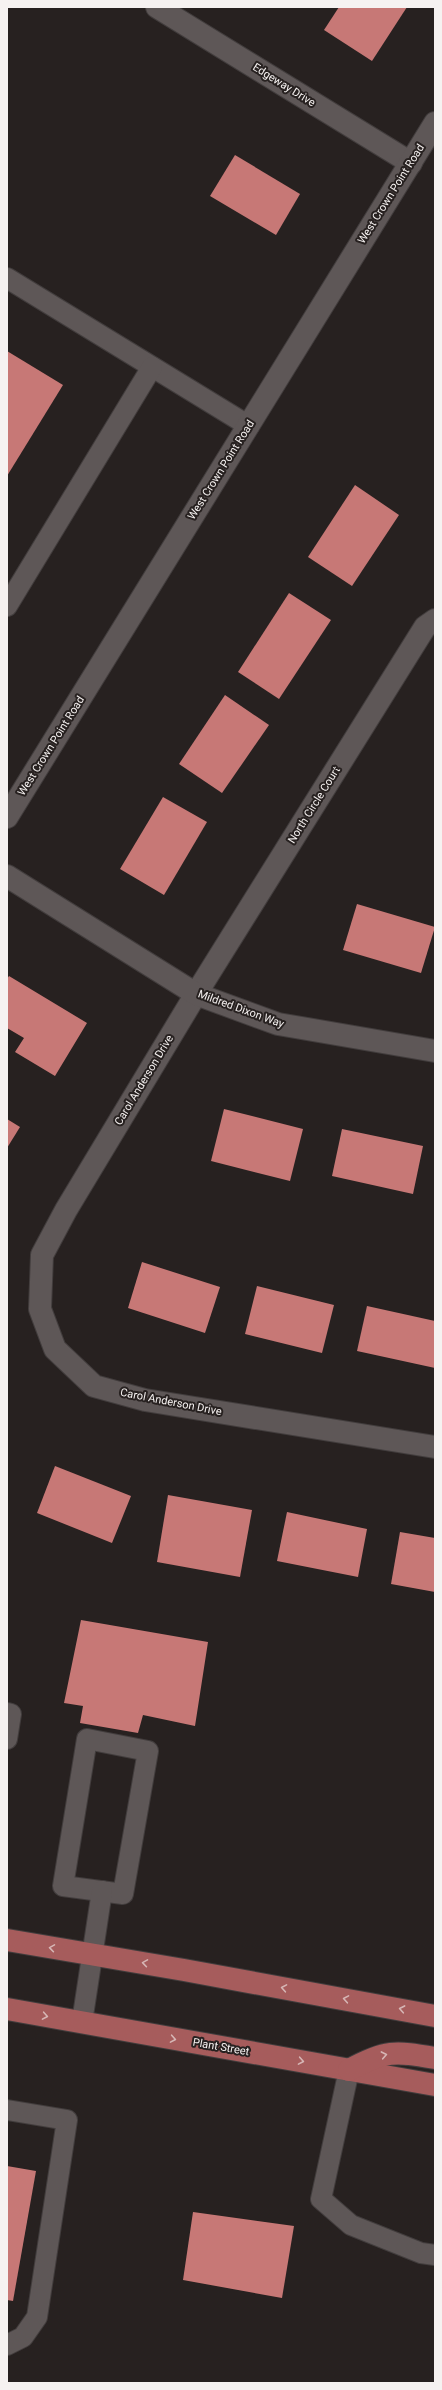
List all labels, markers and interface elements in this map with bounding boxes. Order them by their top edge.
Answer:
street label: Edgeway Drive [250,61,318,109]
street label: West Crown Point Road [355,142,427,246]
street label: West Crown Point Road [185,418,257,522]
street label: West Crown Point Road [15,694,87,798]
street label: North Circle Court [285,764,343,846]
street label: Mildred Dixon Way [196,987,287,1031]
street label: Carol Anderson Drive [112,1032,176,1127]
street label: Carol Anderson Drive [119,1386,223,1418]
one-way arrow [49,1944,55,1953]
one-way arrow [142,1959,149,1968]
one-way arrow [281,1984,287,1992]
one-way arrow [342,1995,349,2004]
one-way arrow [399,2006,405,2014]
one-way arrow [42,2011,49,2019]
one-way arrow [170,2034,176,2042]
street label: Plant Street [192,2036,251,2058]
one-way arrow [381,2051,387,2060]
one-way arrow [298,2057,304,2065]

